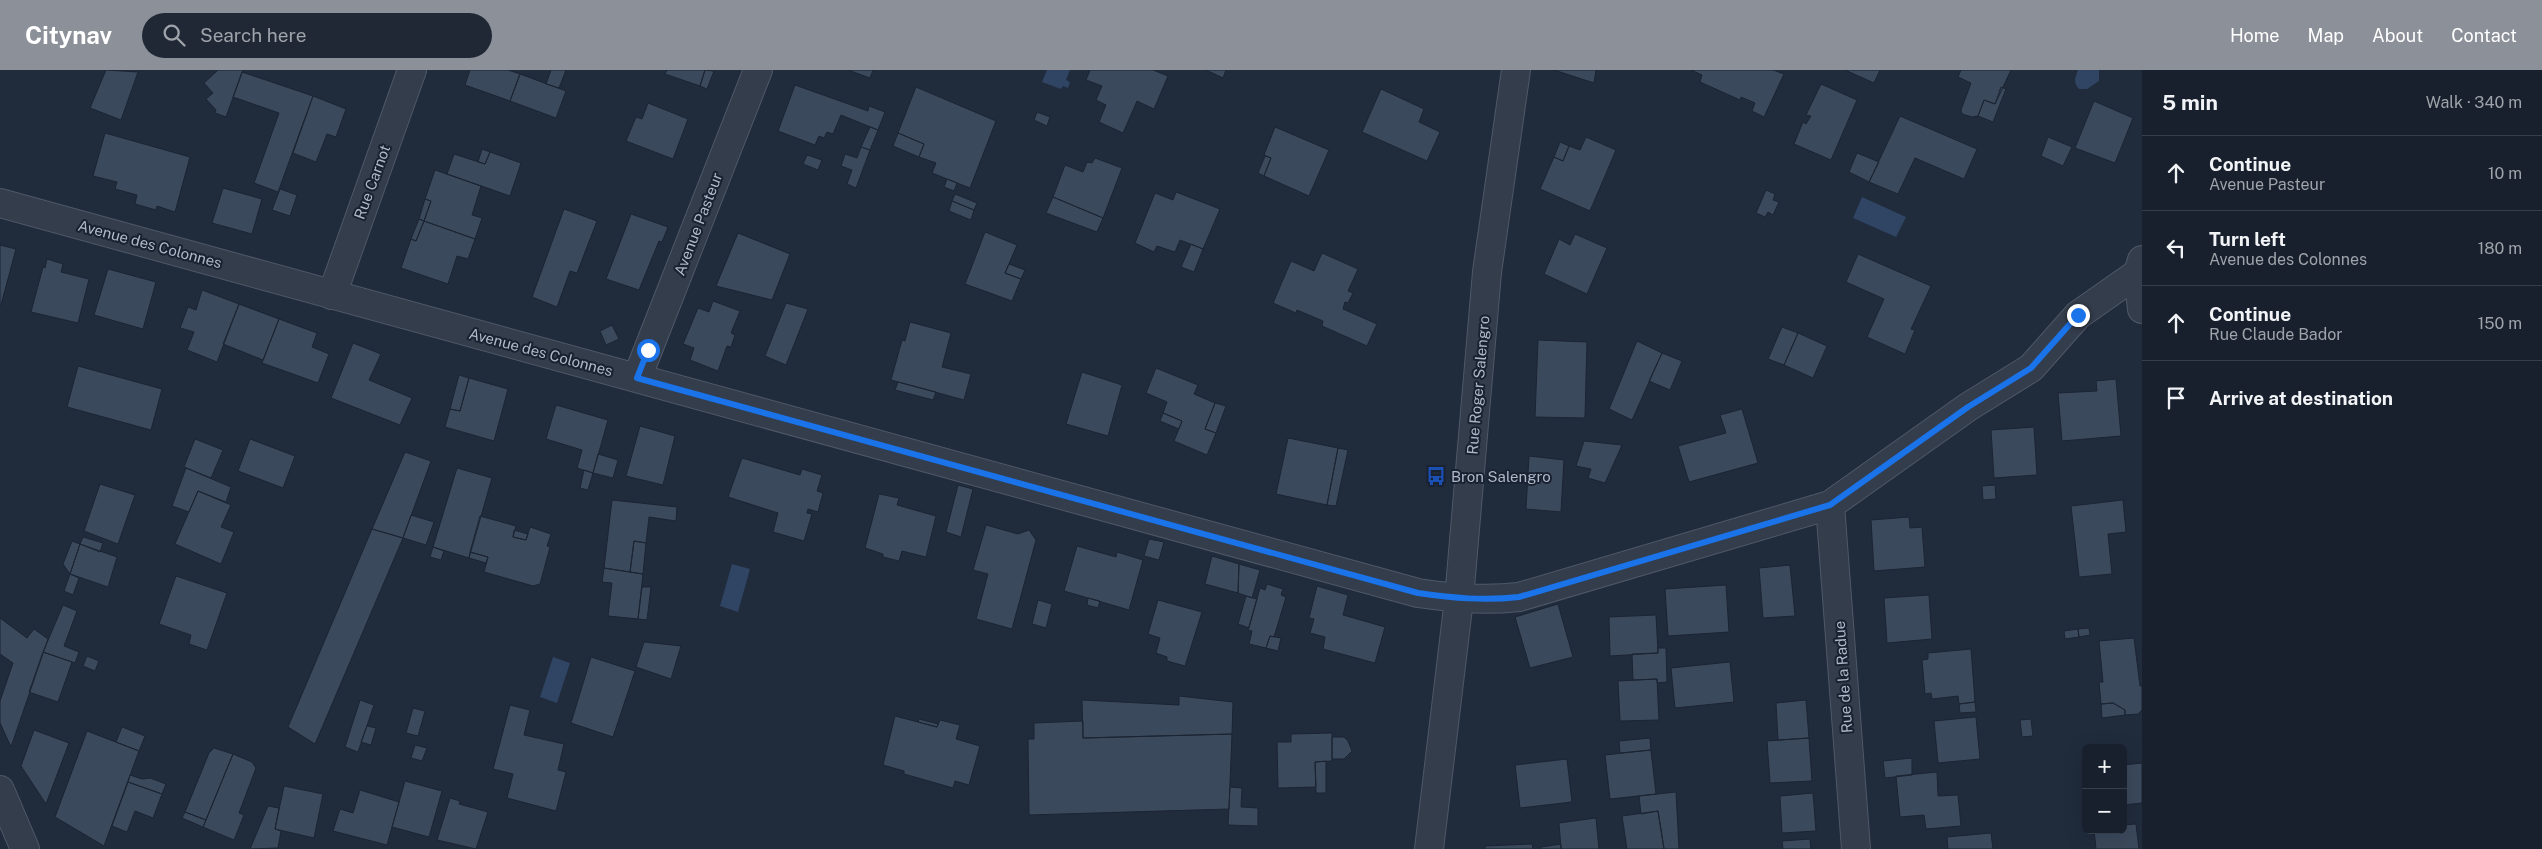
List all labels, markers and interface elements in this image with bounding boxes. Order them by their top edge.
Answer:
search box [142,13,492,58]
text: Citynav [25,21,112,49]
icon: search [160,21,188,49]
text: Search here [200,24,307,46]
text: Home [2230,25,2280,46]
text: Map [2308,25,2344,46]
text: About [2372,25,2423,46]
text: Contact [2451,25,2517,46]
text: 5 min [2162,90,2218,115]
text: Walk · 340 m [2426,93,2522,112]
street label: Rue Carnot [351,142,393,221]
text: Continue [2209,153,2291,175]
icon: ahead [2162,159,2190,187]
text: 10 m [2488,164,2522,183]
street label: Avenue Pasteur [671,170,725,278]
text: Avenue Pasteur [2209,175,2325,194]
street label: Avenue des Colonnes [76,217,224,271]
text: Turn left [2209,228,2286,250]
icon: left [2162,234,2190,262]
text: 180 m [2478,239,2522,258]
text: Avenue des Colonnes [2209,250,2367,269]
text: Continue [2209,303,2291,325]
route end [2067,304,2090,327]
icon: ahead [2162,309,2190,337]
text: 150 m [2478,314,2522,333]
street label: Rue Roger Salengro [1463,315,1493,455]
street label: Avenue des Colonnes [467,325,615,379]
text: Rue Claude Bador [2209,325,2343,344]
route start [637,339,660,362]
icon: arrive [2162,384,2190,412]
text: Arrive at destination [2209,387,2393,409]
bus stop icon: Bron Salengro [1425,465,1447,487]
place label: Bron Salengro [1451,468,1551,485]
street label: Rue de la Radue [1831,620,1855,734]
map controls [2082,744,2127,834]
button: + [2082,744,2127,789]
button: − [2082,789,2127,834]

